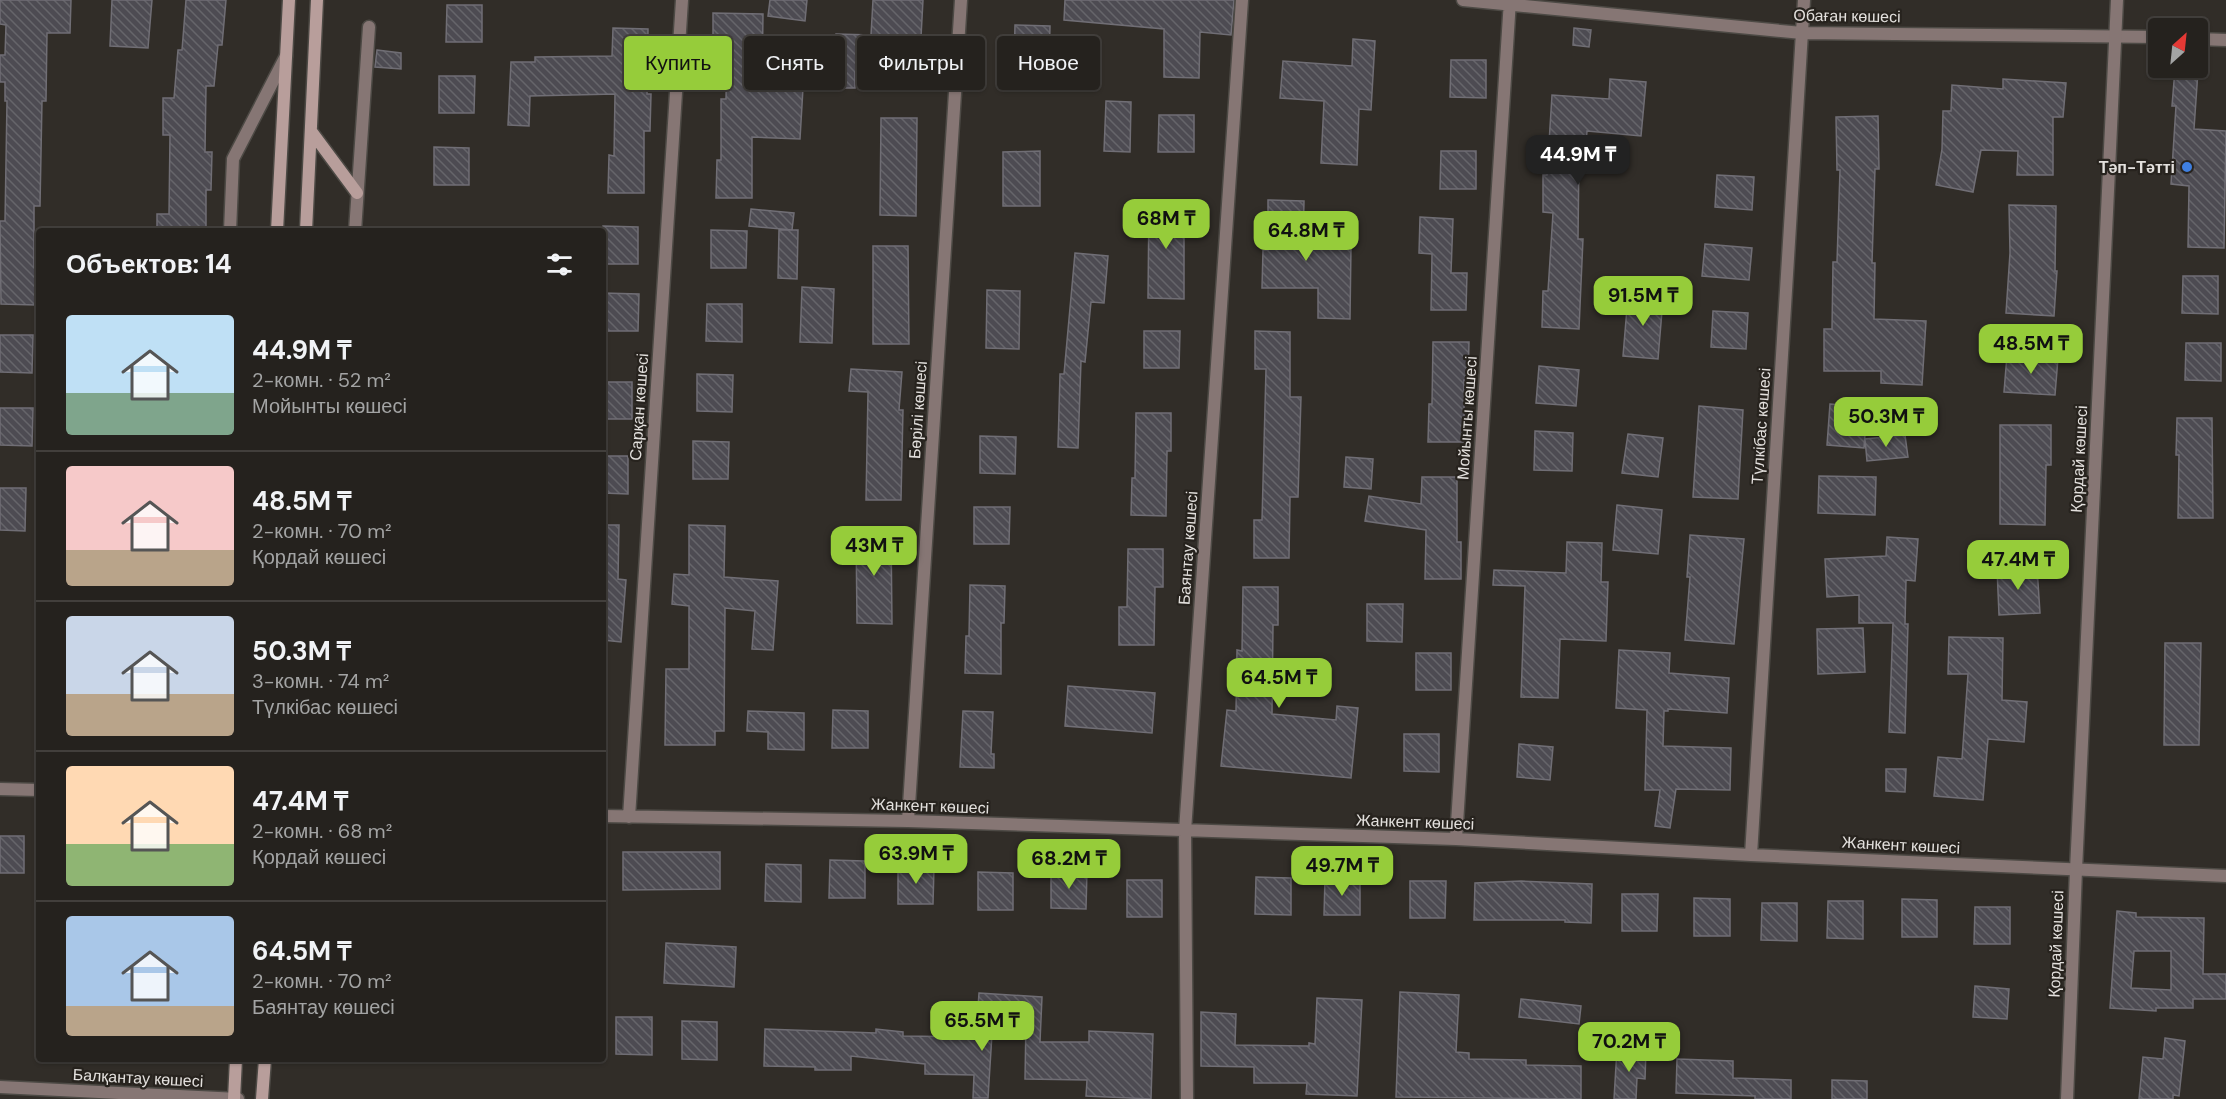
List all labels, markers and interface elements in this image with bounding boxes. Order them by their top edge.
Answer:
street label: Обаған көшесі [1793,5,1901,27]
north arrow [2148,18,2208,78]
map controls [2148,18,2208,78]
chip: Купить [624,36,732,90]
chip: Снять [744,36,845,90]
chip: Фильтры [857,36,985,90]
chip: Новое [997,36,1100,90]
pin: 44.9M ₸ [1523,135,1633,186]
text: 44.9M ₸ [1540,141,1616,167]
place label: Тәп-Тәтті [2099,157,2175,178]
marker: Тәп-Тәтті [2180,160,2194,174]
pin: 68M ₸ [1124,199,1208,250]
text: 68M ₸ [1137,205,1195,231]
pin: 64.8M ₸ [1251,211,1361,262]
text: 64.8M ₸ [1268,217,1344,243]
text: Объектов: 14 [66,247,232,281]
icon: filters [543,248,576,281]
pin: 91.5M ₸ [1588,276,1698,327]
text: 91.5M ₸ [1608,282,1678,308]
pin: 48.5M ₸ [1976,324,2086,375]
text: 48.5M ₸ [1993,330,2069,356]
text: 44.9M ₸ [252,333,351,367]
icon: home [114,339,186,411]
street label: Сарқан көшесі [625,353,653,461]
street label: Мойынты көшесі [1452,355,1482,481]
street label: Бөрілі көшесі [904,360,932,460]
text: 2-комн. · 52 m² [252,367,391,393]
street label: Түлкібас көшесі [1746,367,1776,485]
text: Мойынты көшесі [252,393,407,419]
pin: 50.3M ₸ [1831,397,1941,448]
text: 50.3M ₸ [1848,403,1924,429]
street label: Қордай көшесі [2066,405,2092,513]
text: 48.5M ₸ [252,484,351,518]
icon: home [114,490,186,562]
street label: Баянтау көшесі [1174,490,1202,606]
text: 2-комн. · 70 m² [252,518,392,544]
pin: 43M ₸ [832,526,916,577]
text: 43M ₸ [845,532,903,558]
pin: 47.4M ₸ [1963,540,2073,591]
text: Қордай көшесі [252,544,386,570]
text: 47.4M ₸ [1981,546,2055,572]
text: 50.3M ₸ [252,634,351,668]
icon: home [114,640,186,712]
pin: 64.5M ₸ [1224,658,1334,709]
text: 64.5M ₸ [1241,664,1317,690]
text: 3-комн. · 74 m² [252,668,389,694]
text: Түлкібас көшесі [252,694,398,720]
text: 47.4M ₸ [252,784,348,818]
icon: home [114,790,186,862]
street label: Жанкент көшесі [870,793,990,819]
street label: Жанкент көшесі [1355,809,1475,835]
text: 2-комн. · 68 m² [252,818,392,844]
street label: Жанкент көшесі [1841,831,1961,859]
pin: 63.9M ₸ [861,834,971,885]
pin: 68.2M ₸ [1014,839,1124,890]
text: 63.9M ₸ [878,840,954,866]
text: Қордай көшесі [252,844,386,870]
text: 68.2M ₸ [1031,845,1107,871]
pin: 49.7M ₸ [1287,846,1397,897]
text: 49.7M ₸ [1305,852,1379,878]
street label: Қордай көшесі [2044,890,2068,998]
text: 64.5M ₸ [252,934,351,968]
icon: home [114,940,186,1012]
text: 2-комн. · 70 m² [252,968,392,994]
text: Баянтау көшесі [252,994,395,1020]
pin: 65.5M ₸ [927,1001,1037,1052]
text: 65.5M ₸ [944,1007,1020,1033]
pin: 70.2M ₸ [1574,1022,1684,1073]
text: 70.2M ₸ [1592,1028,1666,1054]
street label: Балқантау көшесі [72,1064,204,1092]

